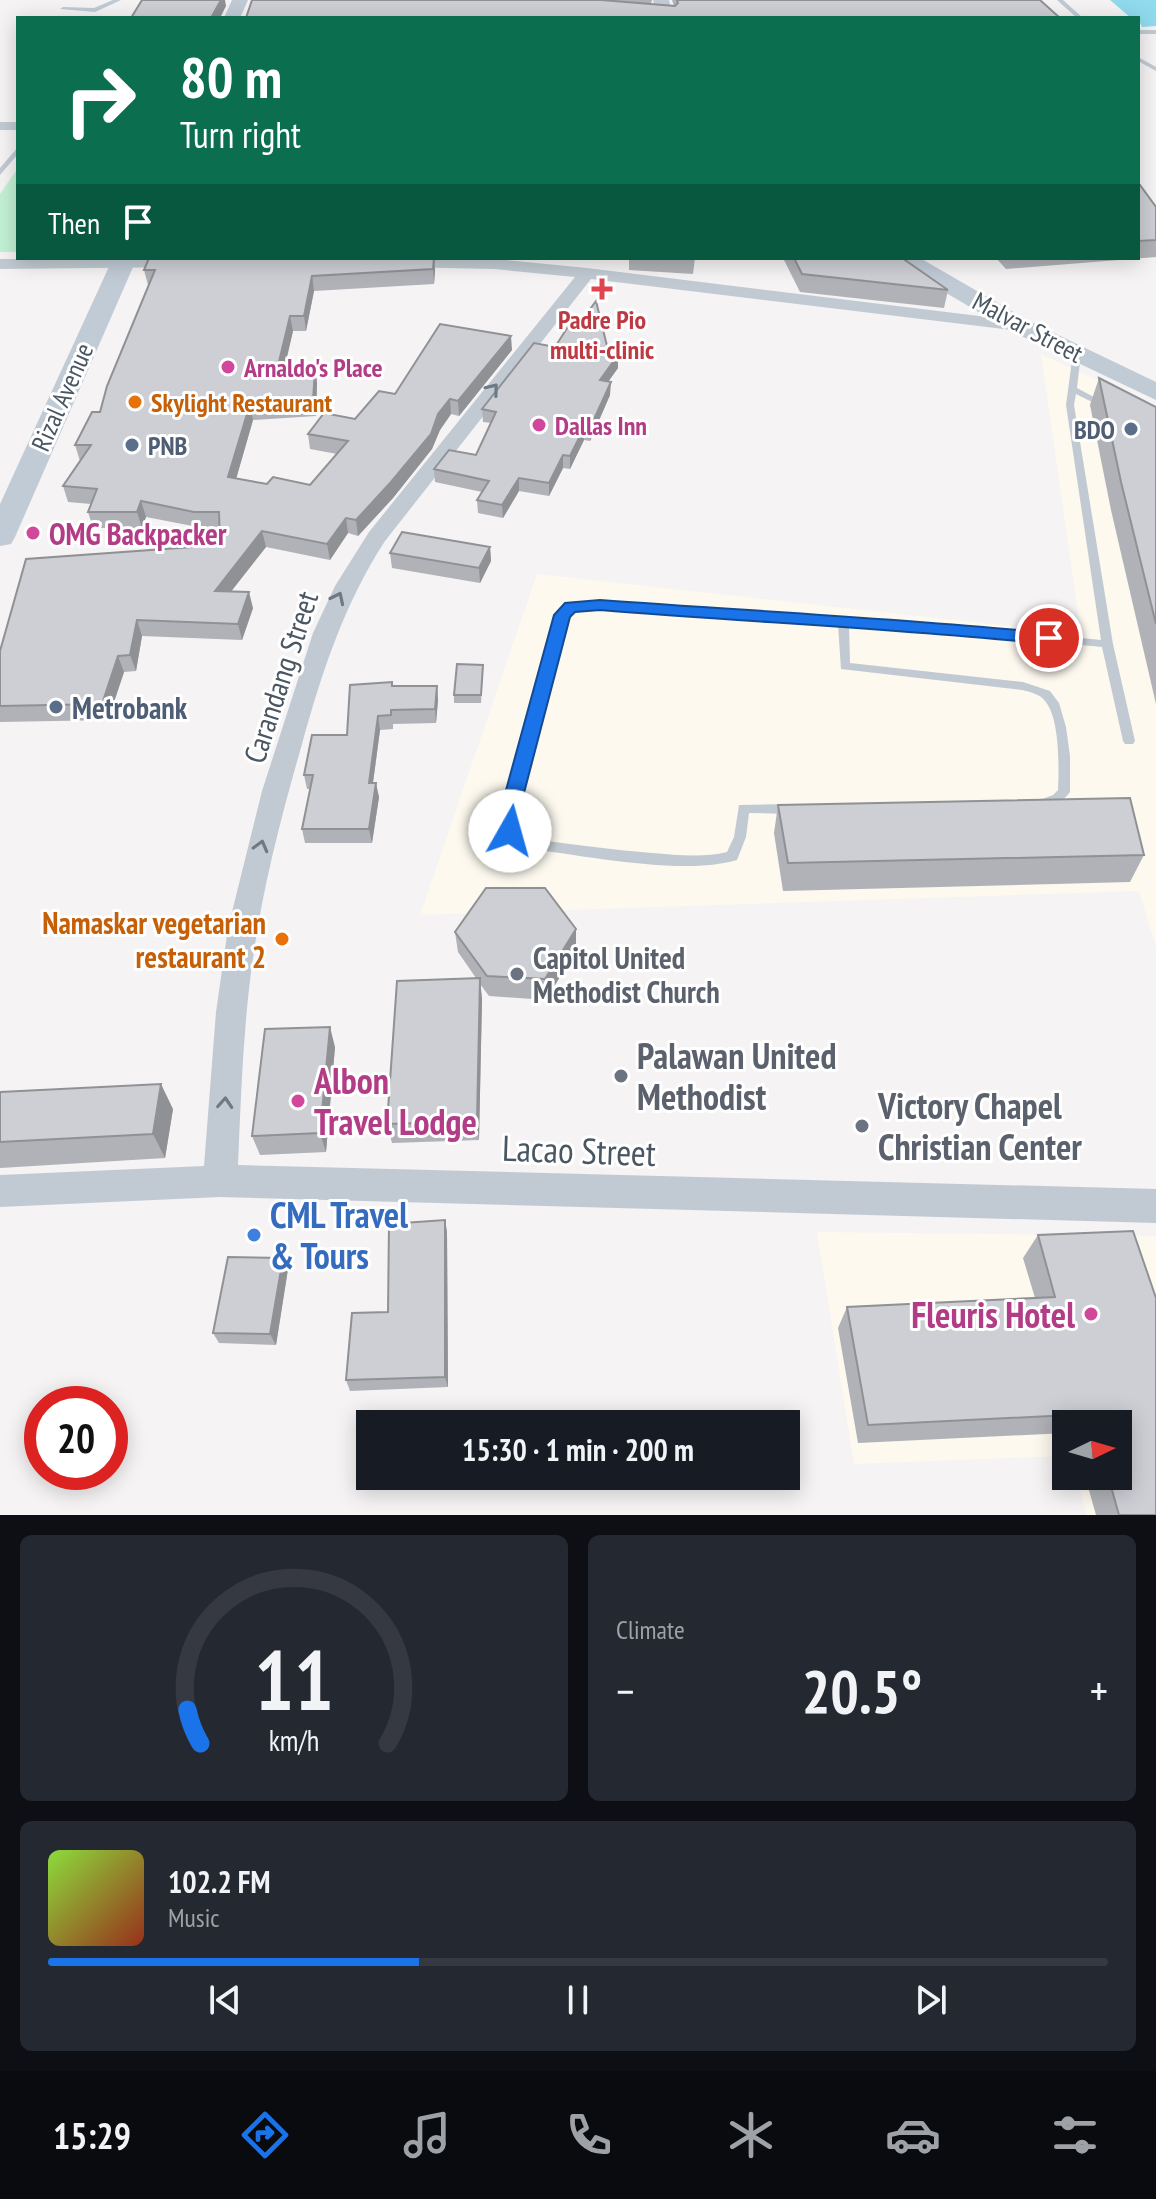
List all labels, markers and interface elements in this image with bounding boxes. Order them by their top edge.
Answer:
text: 80 m [180,41,282,113]
icon: right [48,48,152,152]
text: Turn right [180,111,301,158]
icon: arrive [116,200,160,244]
text: Then [48,203,100,242]
marker: Padre Pio multi-clinic [591,278,613,300]
street label: Malvar Street [967,284,1089,370]
place label: Padre Pio multi-clinic [550,303,654,366]
street label: Rizal Avenue [24,338,100,456]
place label: Arnaldo's Place [243,351,383,384]
marker: Arnaldo's Place [219,358,237,376]
one-way arrow [483,384,497,399]
place label: Skylight Restaurant [151,386,332,419]
marker: Skylight Restaurant [126,393,144,411]
place label: Dallas Inn [555,409,647,442]
place label: BDO [1074,413,1115,446]
marker: Dallas Inn [530,416,548,434]
marker: BDO [1122,420,1140,438]
place label: PNB [148,429,187,462]
marker: PNB [123,436,141,454]
place label: OMG Backpacker [49,514,227,553]
marker: OMG Backpacker [24,524,42,542]
street label: Carandang Street [234,585,326,768]
one-way arrow [329,592,344,607]
pin [1015,604,1083,672]
icon: arrive [1027,616,1071,660]
place label: Metrobank [72,688,188,727]
marker: Metrobank [47,698,65,716]
position arrow [468,789,552,873]
one-way arrow [252,840,268,854]
place label: Namaskar vegetarian restaurant 2 [42,903,266,976]
marker: Namaskar vegetarian restaurant 2 [273,930,291,948]
place label: Capitol United Methodist Church [533,938,720,1011]
marker: Capitol United Methodist Church [508,965,526,983]
place label: Palawan United Methodist [637,1032,836,1120]
place label: Albon Travel Lodge [313,1057,477,1145]
marker: Palawan United Methodist [612,1067,630,1085]
place label: Victory Chapel Christian Center [877,1082,1082,1170]
marker: Albon Travel Lodge [289,1092,307,1110]
one-way arrow [216,1096,233,1109]
marker: Victory Chapel Christian Center [853,1117,871,1135]
street label: Lacao Street [501,1124,657,1176]
place label: CML Travel & Tours [270,1191,408,1279]
marker: CML Travel & Tours [245,1226,263,1244]
place label: Fleuris Hotel [911,1291,1075,1338]
marker: Fleuris Hotel [1082,1305,1100,1323]
speed limit sign: 20 [24,1386,128,1490]
north arrow [1052,1410,1132,1490]
map controls [1052,1410,1132,1490]
text: 15:30 · 1 min · 200 m [462,1430,694,1469]
text: Climate [616,1613,685,1646]
text: 11 [254,1625,334,1733]
text: 20.5° [802,1652,922,1730]
text: − [616,1662,634,1719]
text: + [1090,1662,1108,1719]
text: km/h [269,1722,319,1759]
text: 102.2 FM [168,1862,270,1901]
text: Music [168,1901,220,1934]
icon: previous [203,1978,247,2022]
icon: pause [556,1978,600,2022]
icon: next [909,1978,953,2022]
icon: directions [237,2107,293,2163]
icon: music [399,2107,455,2163]
icon: phone [561,2107,617,2163]
icon: climate [723,2107,779,2163]
icon: car [885,2107,941,2163]
icon: filters [1047,2107,1103,2163]
text: 15:29 [53,2112,131,2159]

